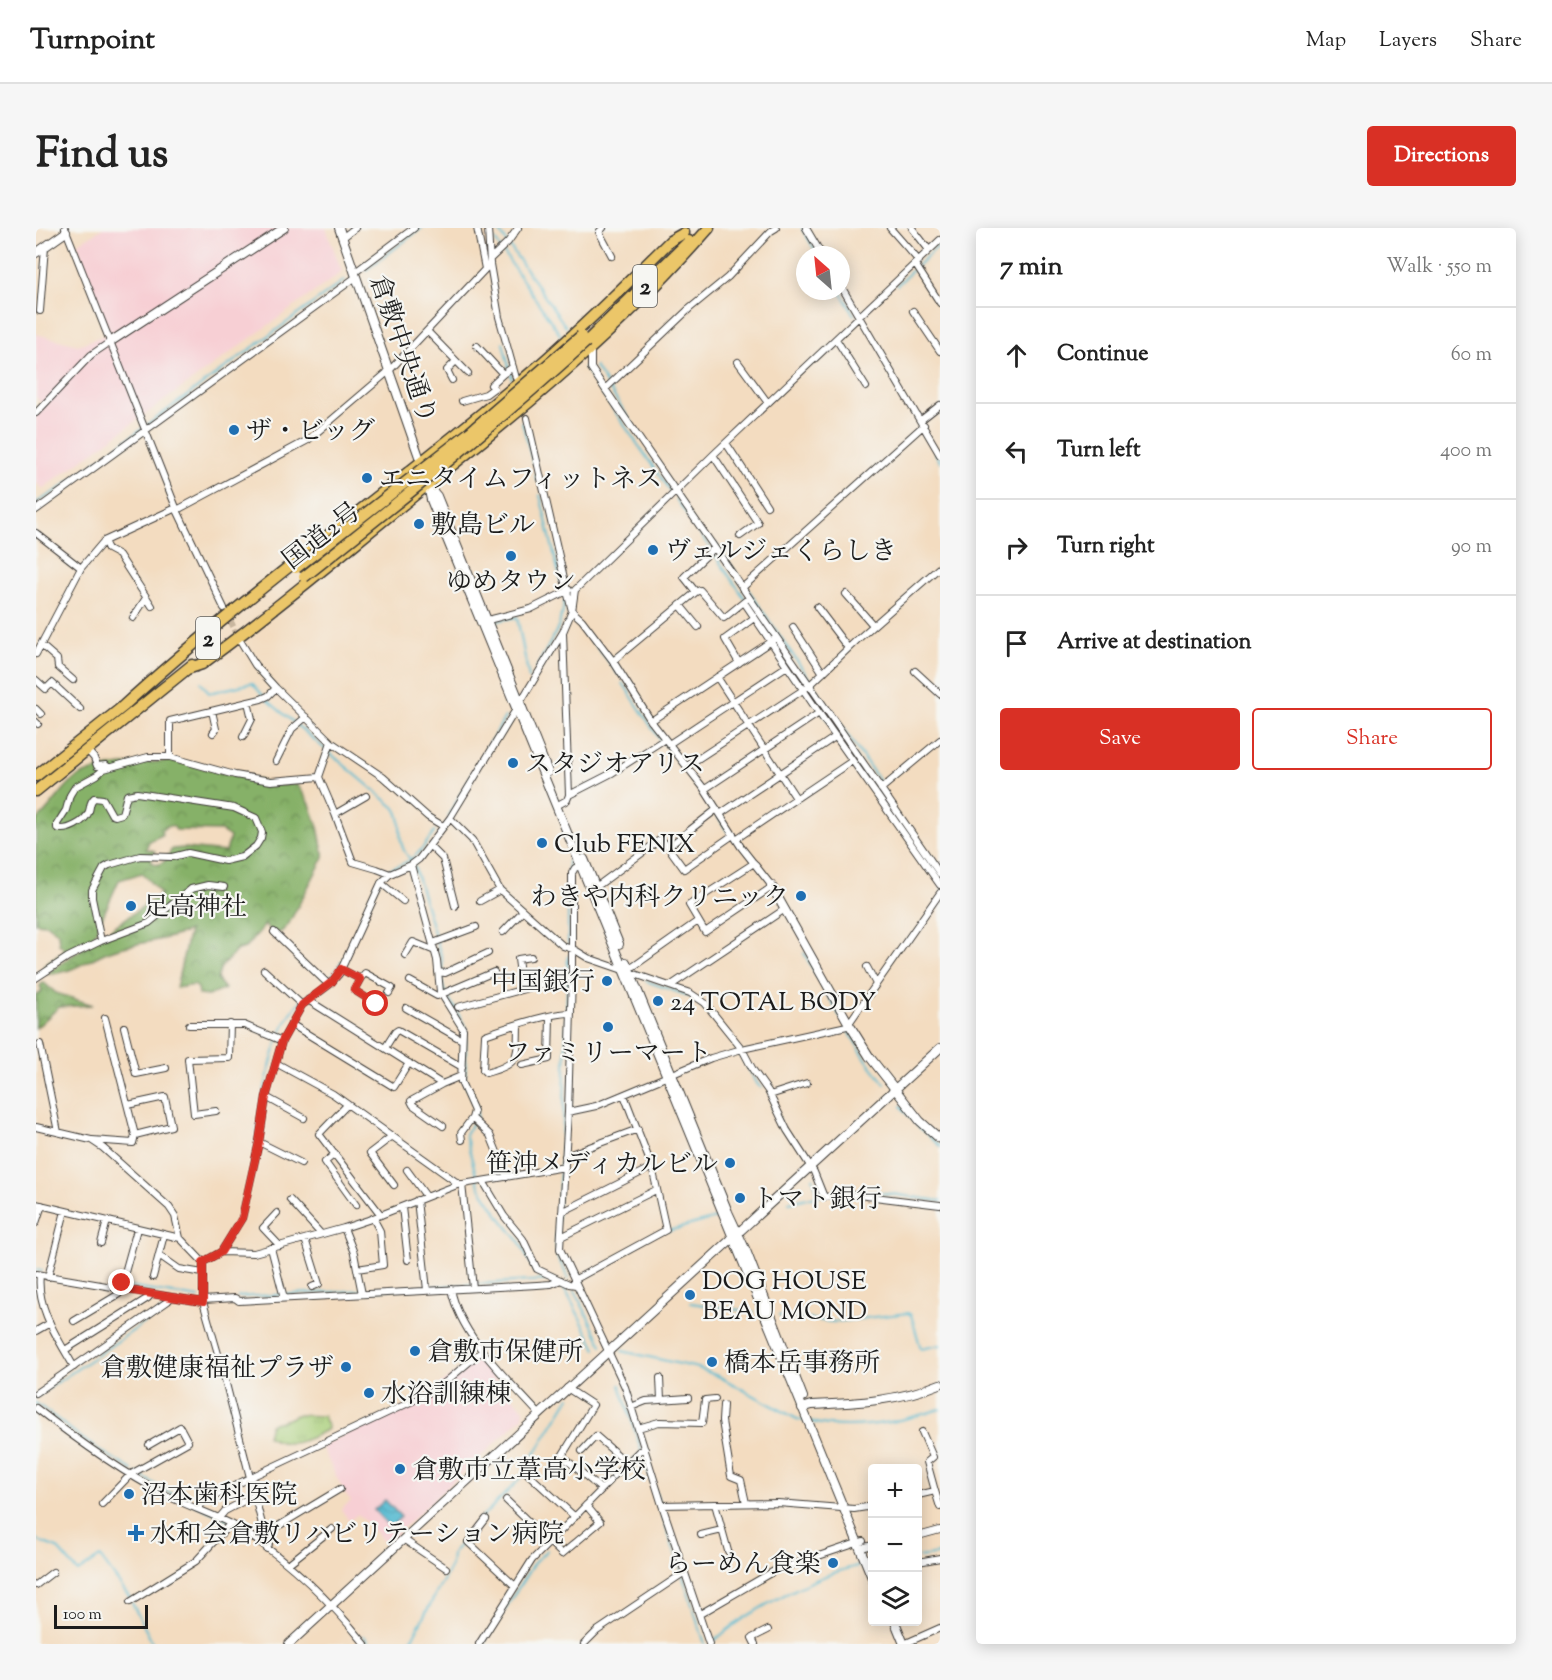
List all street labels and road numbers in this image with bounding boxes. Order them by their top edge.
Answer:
road number: 2 [633,265,657,307]
street label: 倉敷中央通り [359,270,445,430]
street label: 国道2号 [276,495,369,579]
road number: 2 [196,617,220,659]

